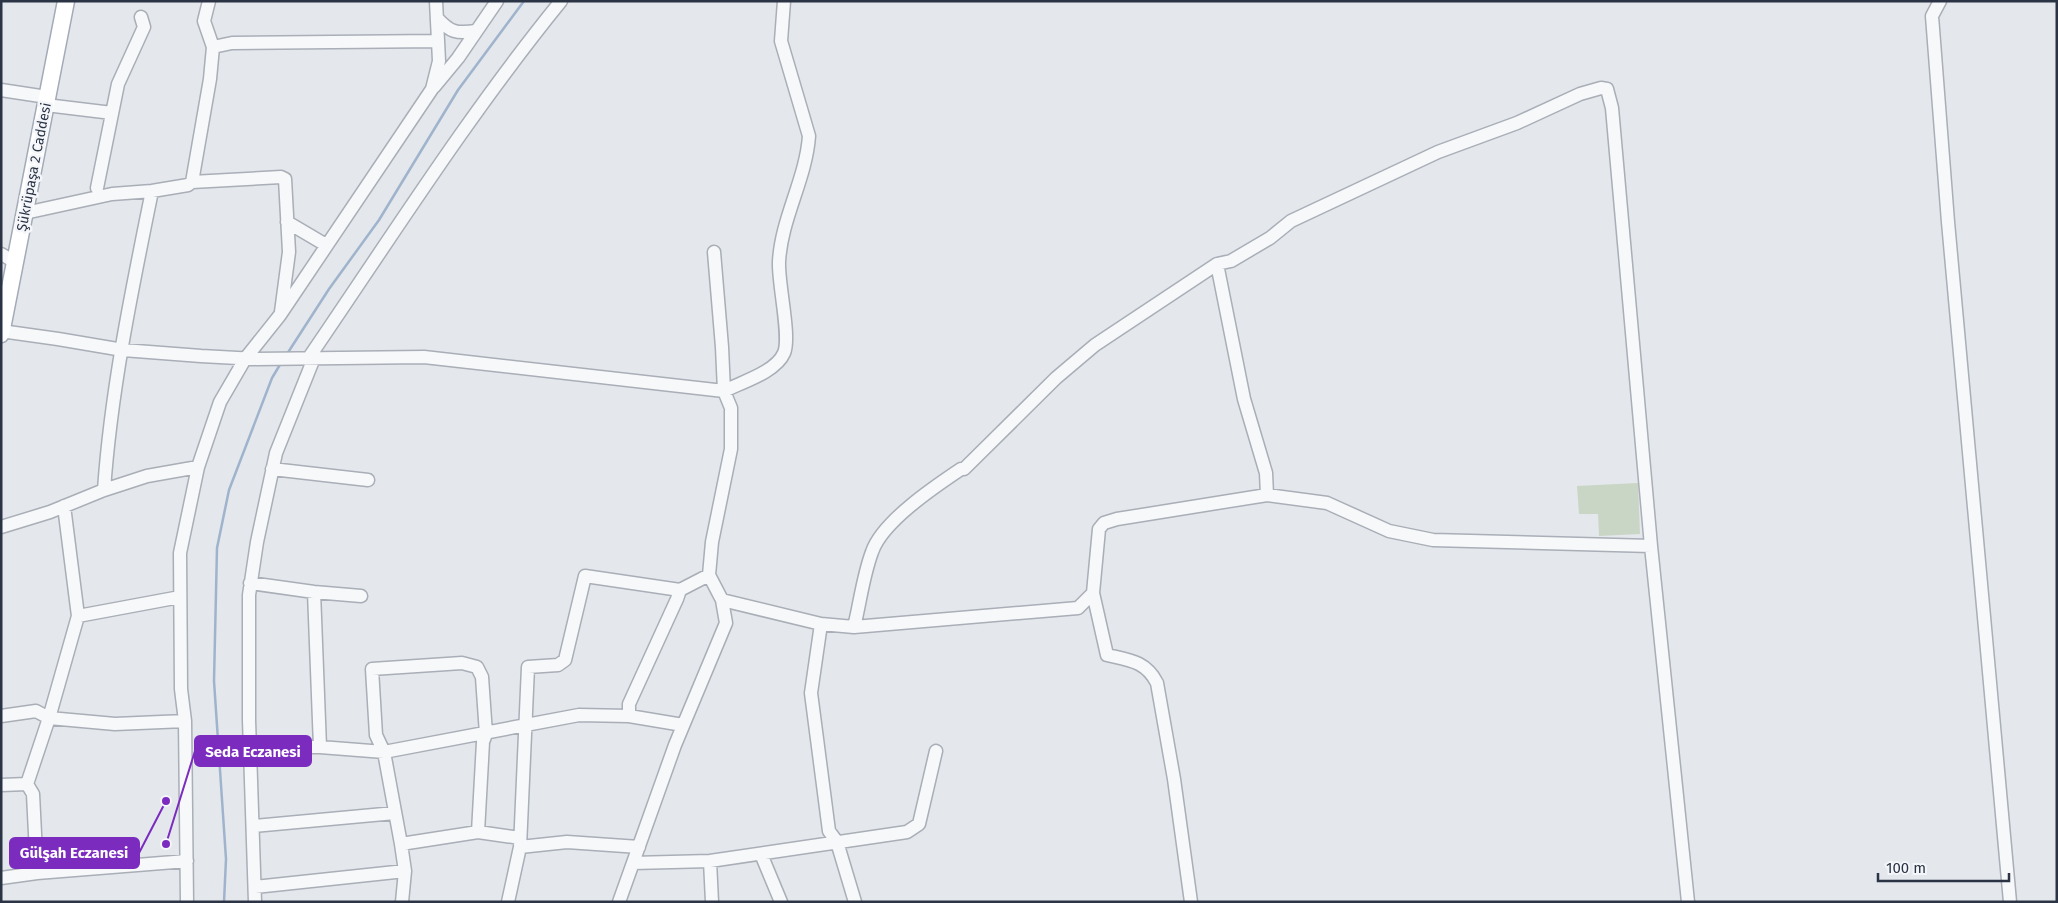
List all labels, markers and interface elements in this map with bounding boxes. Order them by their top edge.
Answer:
street label: Şükrüpaşa 2 Caddesi [13,101,55,233]
callout: Seda Eczanesi [195,736,311,766]
text: Seda Eczanesi [205,743,301,761]
callout: Gülşah Eczanesi [10,838,139,868]
text: Gülşah Eczanesi [20,844,128,863]
scale bar [1878,850,2009,882]
text: 100 m [1886,859,1926,877]

